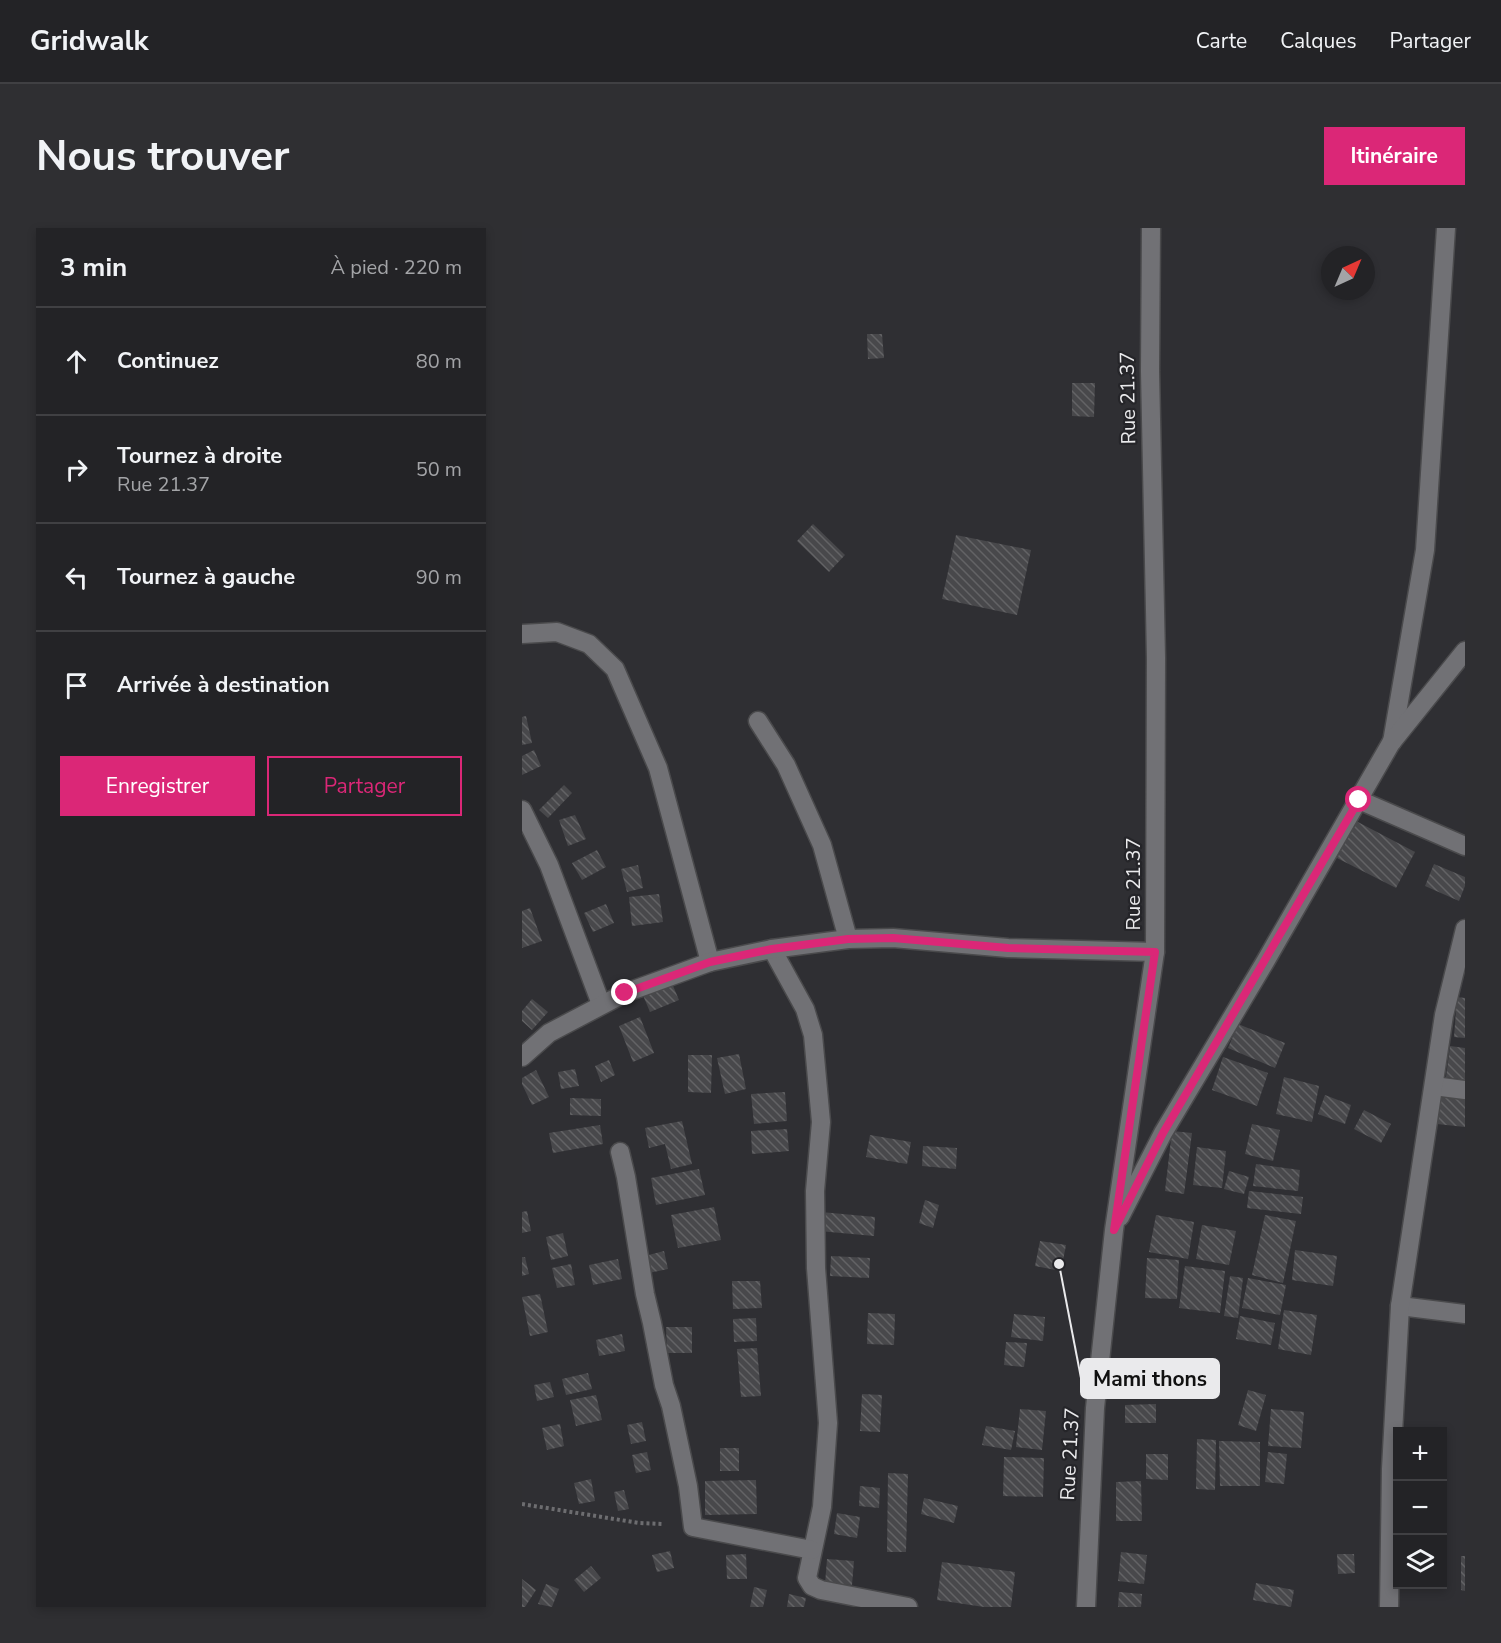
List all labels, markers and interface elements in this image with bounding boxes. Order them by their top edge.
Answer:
text: Gridwalk [30,22,148,60]
text: Carte [1196,27,1247,55]
text: Calques [1280,27,1357,55]
text: Partager [1390,27,1471,55]
button: Itinéraire [1324,127,1465,185]
text: Nous trouver [36,128,289,185]
north arrow [1321,246,1375,300]
text: 3 min [60,250,127,285]
text: À pied · 220 m [331,254,462,281]
icon: ahead [60,345,93,378]
text: Continuez [117,346,219,376]
text: 80 m [416,348,462,375]
street label: Rue 21.37 [1114,351,1142,445]
text: Tournez à droite [117,441,282,471]
icon: right [60,453,93,486]
text: 50 m [416,456,462,483]
text: Rue 21.37 [117,471,210,498]
icon: left [60,561,93,594]
text: Tournez à gauche [117,562,295,592]
text: 90 m [416,564,462,591]
icon: arrive [60,669,93,702]
text: Arrivée à destination [117,670,330,700]
button: Enregistrer [60,756,255,816]
button: Partager [267,756,462,816]
route start [1345,786,1371,812]
street label: Rue 21.37 [1120,838,1147,930]
route end [611,979,637,1005]
callout: Mami thons [1081,1359,1219,1398]
text: Mami thons [1093,1365,1207,1393]
street label: Rue 21.37 [1054,1407,1086,1501]
map controls [1393,1427,1447,1589]
button: + [1393,1427,1447,1481]
button: − [1393,1481,1447,1535]
button: layers [1393,1535,1447,1589]

